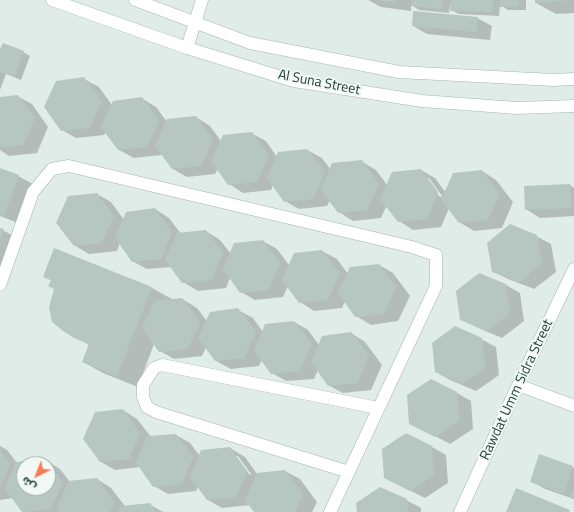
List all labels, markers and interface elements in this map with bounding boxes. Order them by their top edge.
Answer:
street label: Al Suna Street [276,67,362,99]
street label: Rawdat Umm Sidra Street [477,317,557,463]
north arrow [16,456,56,496]
text: ش [18,473,39,495]

